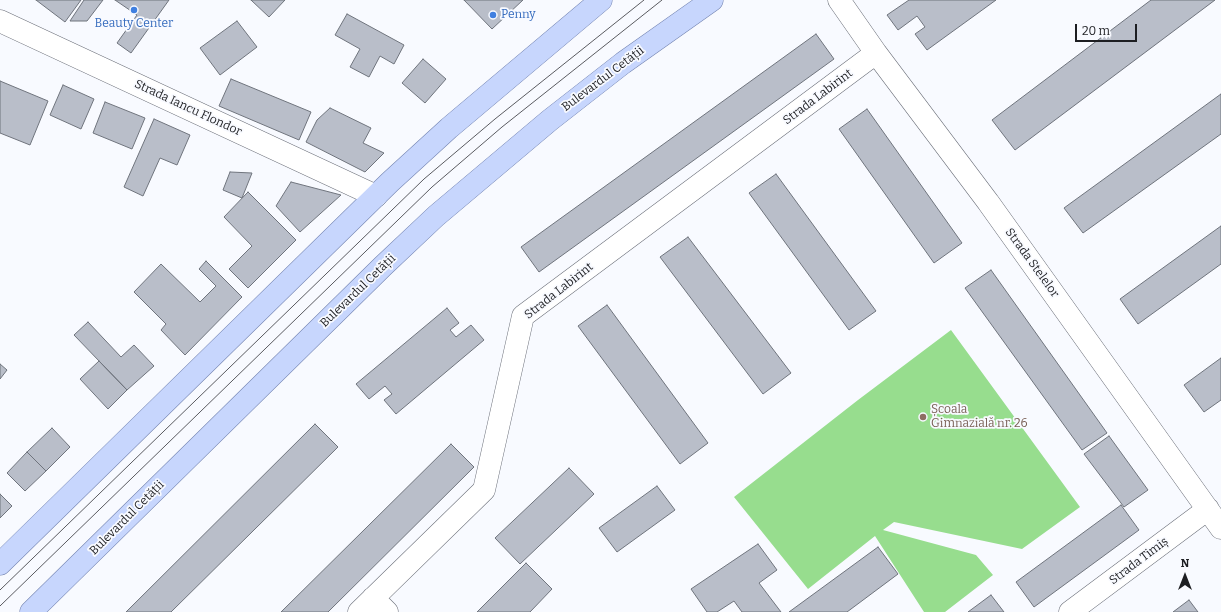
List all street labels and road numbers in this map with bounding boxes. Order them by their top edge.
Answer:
street label: Bulevardul Cetății [559,43,647,115]
street label: Strada Labirint [781,66,855,128]
street label: Strada Iancu Flondor [132,77,244,139]
street label: Strada Stelelor [1002,225,1062,301]
street label: Bulevardul Cetății [317,251,399,331]
street label: Strada Labirint [522,260,596,322]
street label: Bulevardul Cetății [87,478,167,558]
street label: Strada Timiș [1107,534,1171,588]

